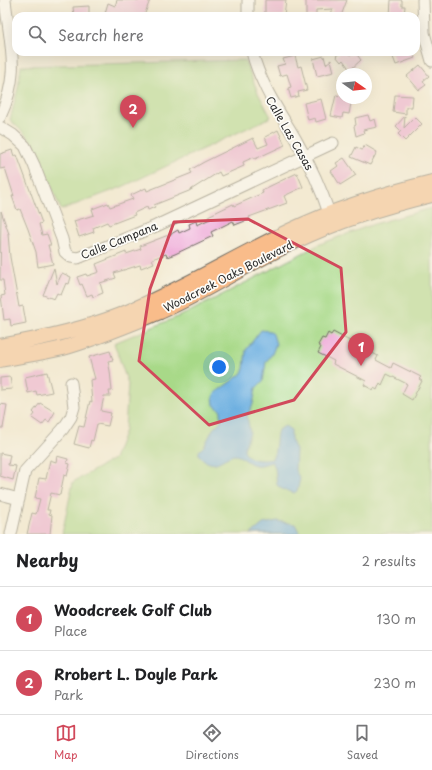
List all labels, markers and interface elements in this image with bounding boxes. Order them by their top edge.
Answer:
search box [12,12,420,56]
icon: search [26,23,48,45]
text: Search here [58,23,144,46]
north arrow [336,68,372,104]
street label: Calle Las Casas [262,93,318,173]
pin: 2 [120,95,146,128]
street label: Calle Campana [78,217,160,263]
street label: Woodcreek Oaks Boulevard [160,236,296,316]
pin: 1 [348,333,374,366]
your location [209,357,229,377]
text: Nearby [16,547,78,573]
text: 2 results [362,551,416,570]
text: Woodcreek Golf Club [54,598,212,621]
text: 1 [26,609,32,628]
text: 130 m [377,609,416,628]
text: Place [54,621,87,640]
text: Rrobert L. Doyle Park [54,662,218,685]
text: 2 [24,673,34,692]
text: 230 m [374,673,416,692]
text: Park [54,685,83,704]
tab: Map [54,722,77,763]
tab: Directions [185,722,239,763]
tab: Saved [347,722,378,763]

